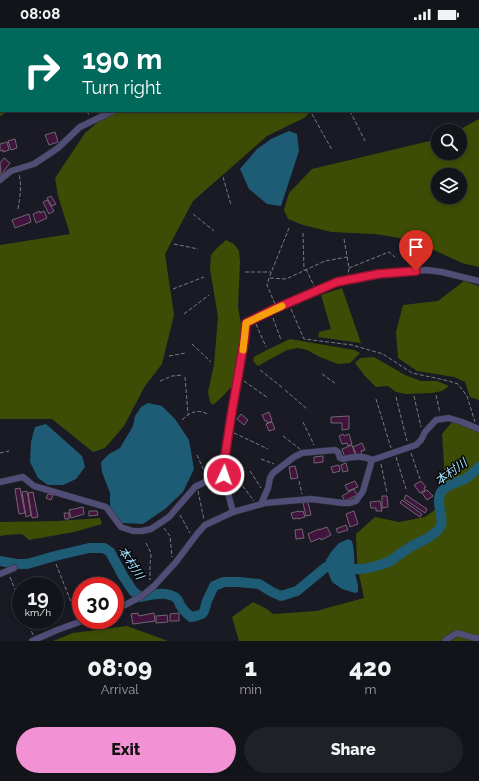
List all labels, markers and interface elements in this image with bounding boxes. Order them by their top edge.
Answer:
text: 08:08 [20,5,60,23]
text: 190 m [82,43,162,76]
icon: right [16,44,68,96]
text: Turn right [82,77,161,98]
map controls [431,124,467,204]
button: search [431,124,467,160]
button: layers [431,168,467,204]
pin [399,230,433,271]
icon: arrive [405,236,427,258]
position arrow [203,454,245,496]
water label: 本村川 [432,455,471,488]
water label: 本村川 [115,544,148,584]
speed limit sign: 30 [72,577,124,629]
text: 19 [27,586,49,610]
text: km/h [25,607,51,618]
text: 08:09 [87,653,152,682]
text: 1 [244,653,257,682]
text: 420 [349,653,392,682]
text: Arrival [101,682,139,697]
text: min [239,682,262,697]
text: m [364,682,376,697]
button: Exit [16,727,236,773]
button: Share [244,727,463,773]

